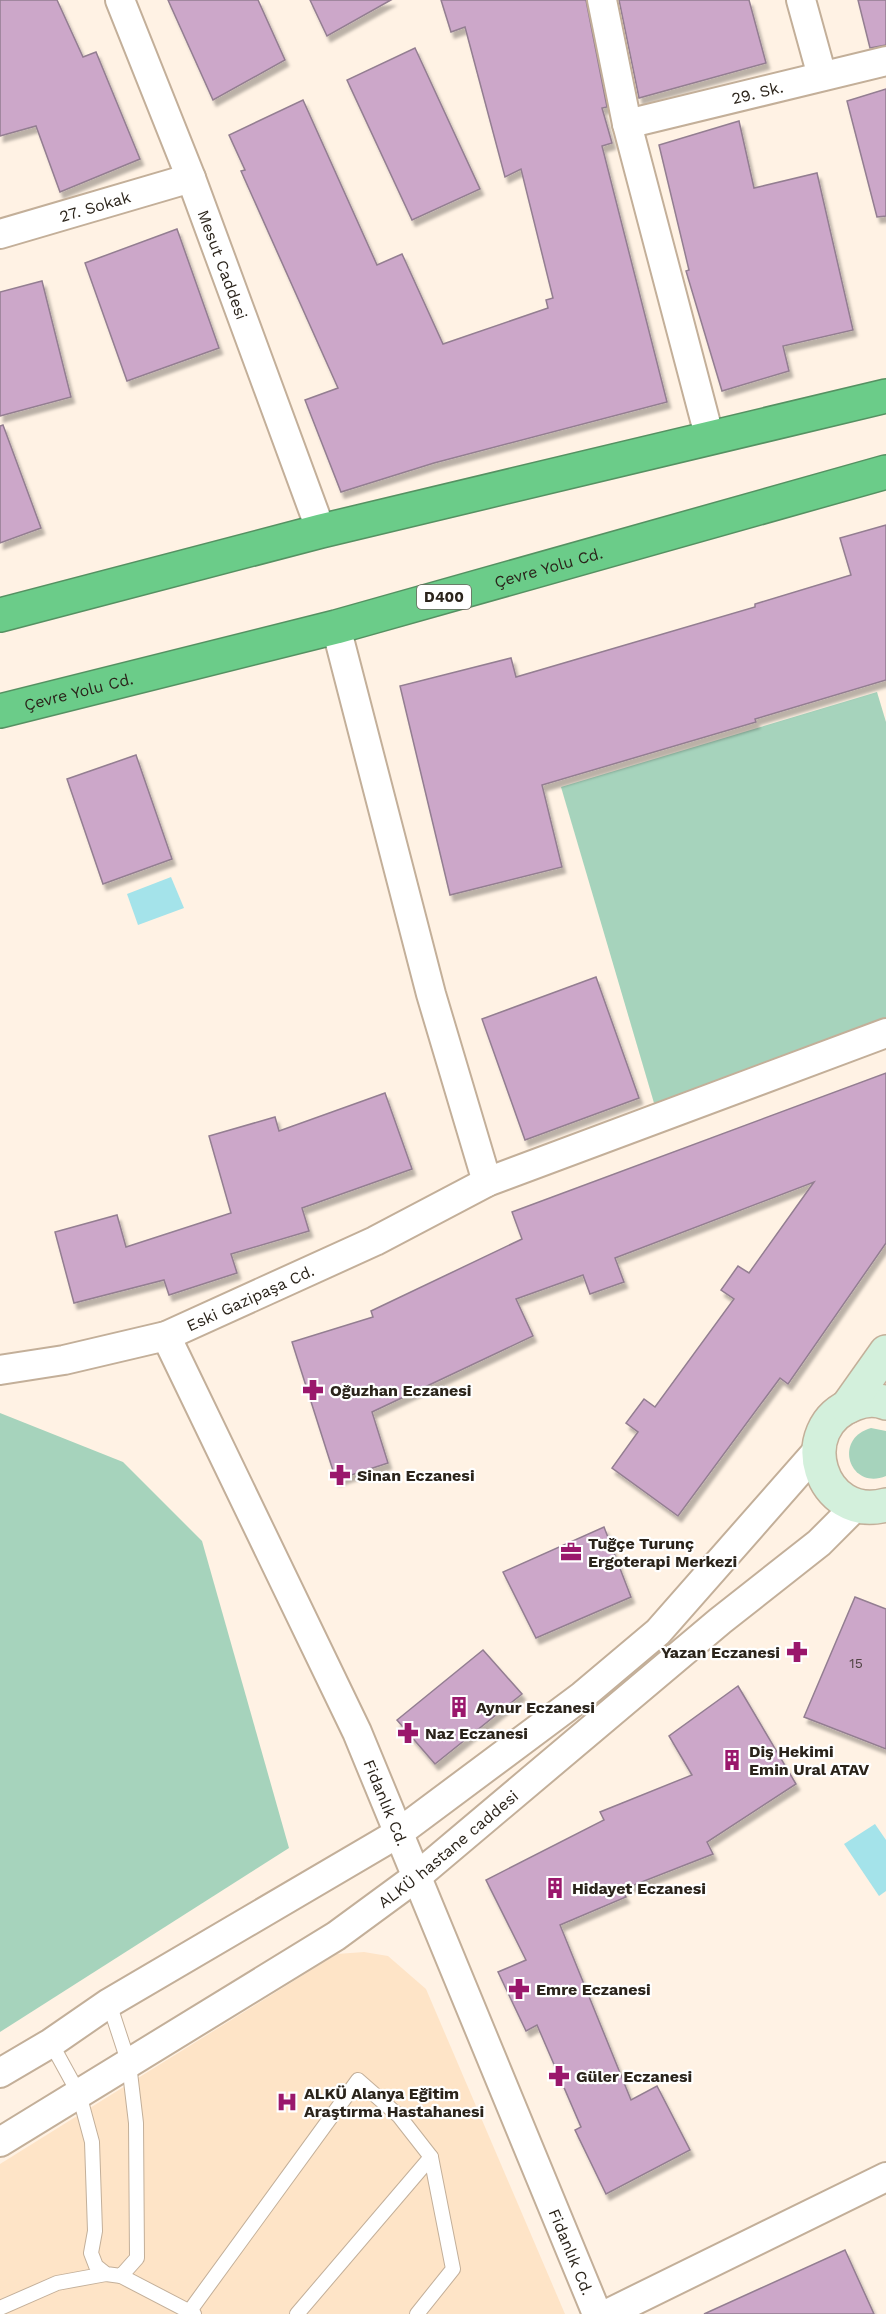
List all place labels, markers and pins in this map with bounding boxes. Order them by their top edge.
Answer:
pharmacy icon: Oğuzhan Eczanesi [301,1378,325,1402]
place label: Oğuzhan Eczanesi [330,1381,472,1400]
pharmacy icon: Sinan Eczanesi [328,1463,352,1487]
place label: Sinan Eczanesi [357,1466,475,1485]
place label: Tuğçe Turunç Ergoterapi Merkezi [588,1534,737,1571]
office icon: Tuğçe Turunç Ergoterapi Merkezi [559,1540,583,1564]
pharmacy icon: Yazan Eczanesi [785,1640,809,1664]
place label: Yazan Eczanesi [661,1643,780,1662]
building icon: Aynur Eczanesi [447,1695,471,1719]
place label: Aynur Eczanesi [476,1698,595,1717]
pharmacy icon: Naz Eczanesi [396,1721,420,1745]
place label: Naz Eczanesi [425,1724,528,1743]
place label: Diş Hekimi Emin Ural ATAV [749,1742,869,1779]
building icon: Diş Hekimi Emin Ural ATAV [720,1748,744,1772]
building icon: Hidayet Eczanesi [543,1876,567,1900]
place label: Hidayet Eczanesi [572,1879,706,1898]
pharmacy icon: Emre Eczanesi [507,1977,531,2001]
place label: Emre Eczanesi [536,1980,651,1999]
pharmacy icon: Güler Eczanesi [547,2064,571,2088]
place label: Güler Eczanesi [576,2067,692,2086]
place label: ALKÜ Alanya Eğitim Araştırma Hastahanesi [304,2084,484,2121]
hospital icon: ALKÜ Alanya Eğitim Araştırma Hastahanesi [275,2090,299,2114]

